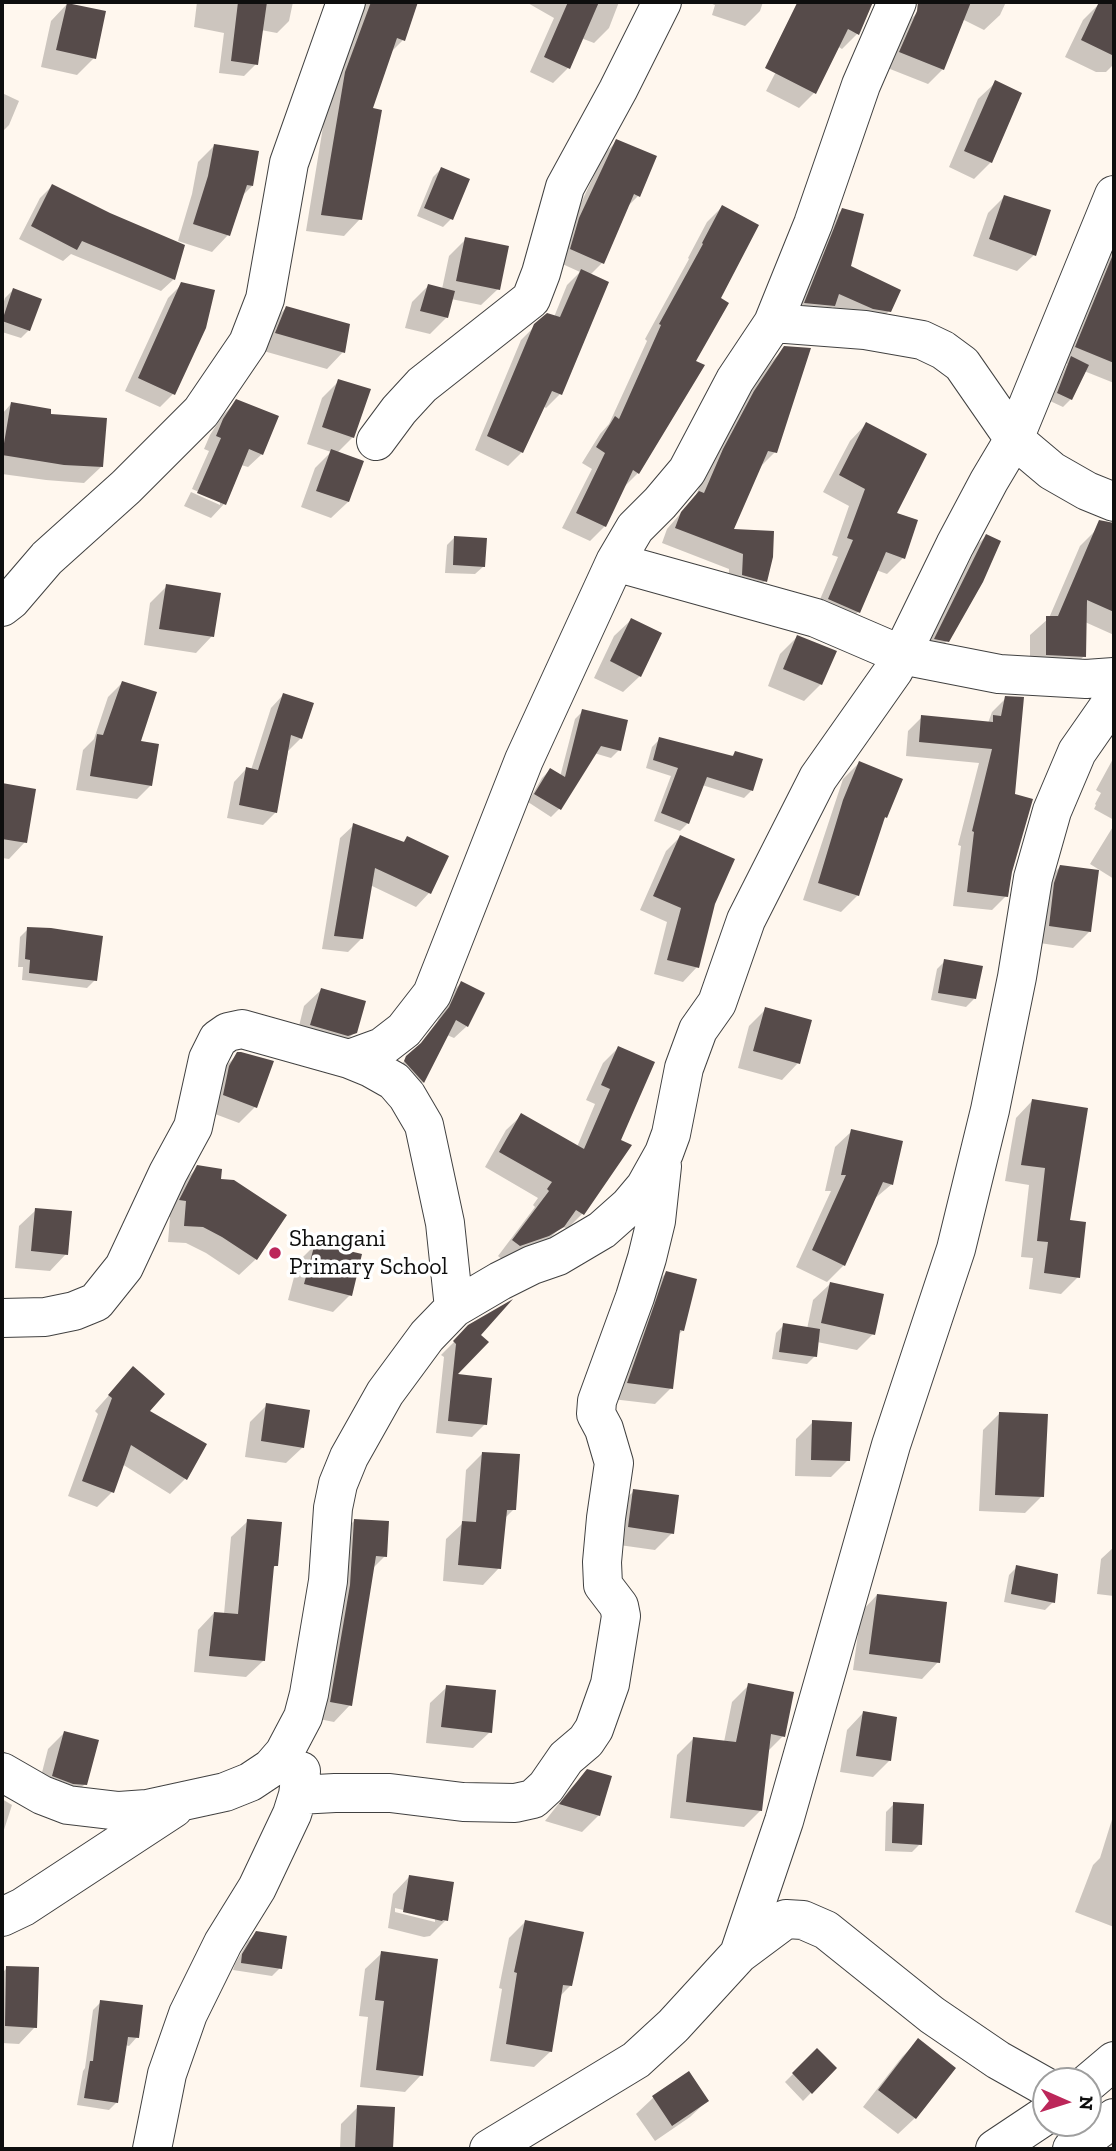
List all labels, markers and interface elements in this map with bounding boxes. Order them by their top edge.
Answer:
place label: Shangani Primary School [289,1225,448,1281]
marker: Shangani Primary School [267,1245,283,1261]
north arrow [1032,2067,1102,2137]
text: N [1075,2095,1098,2111]

